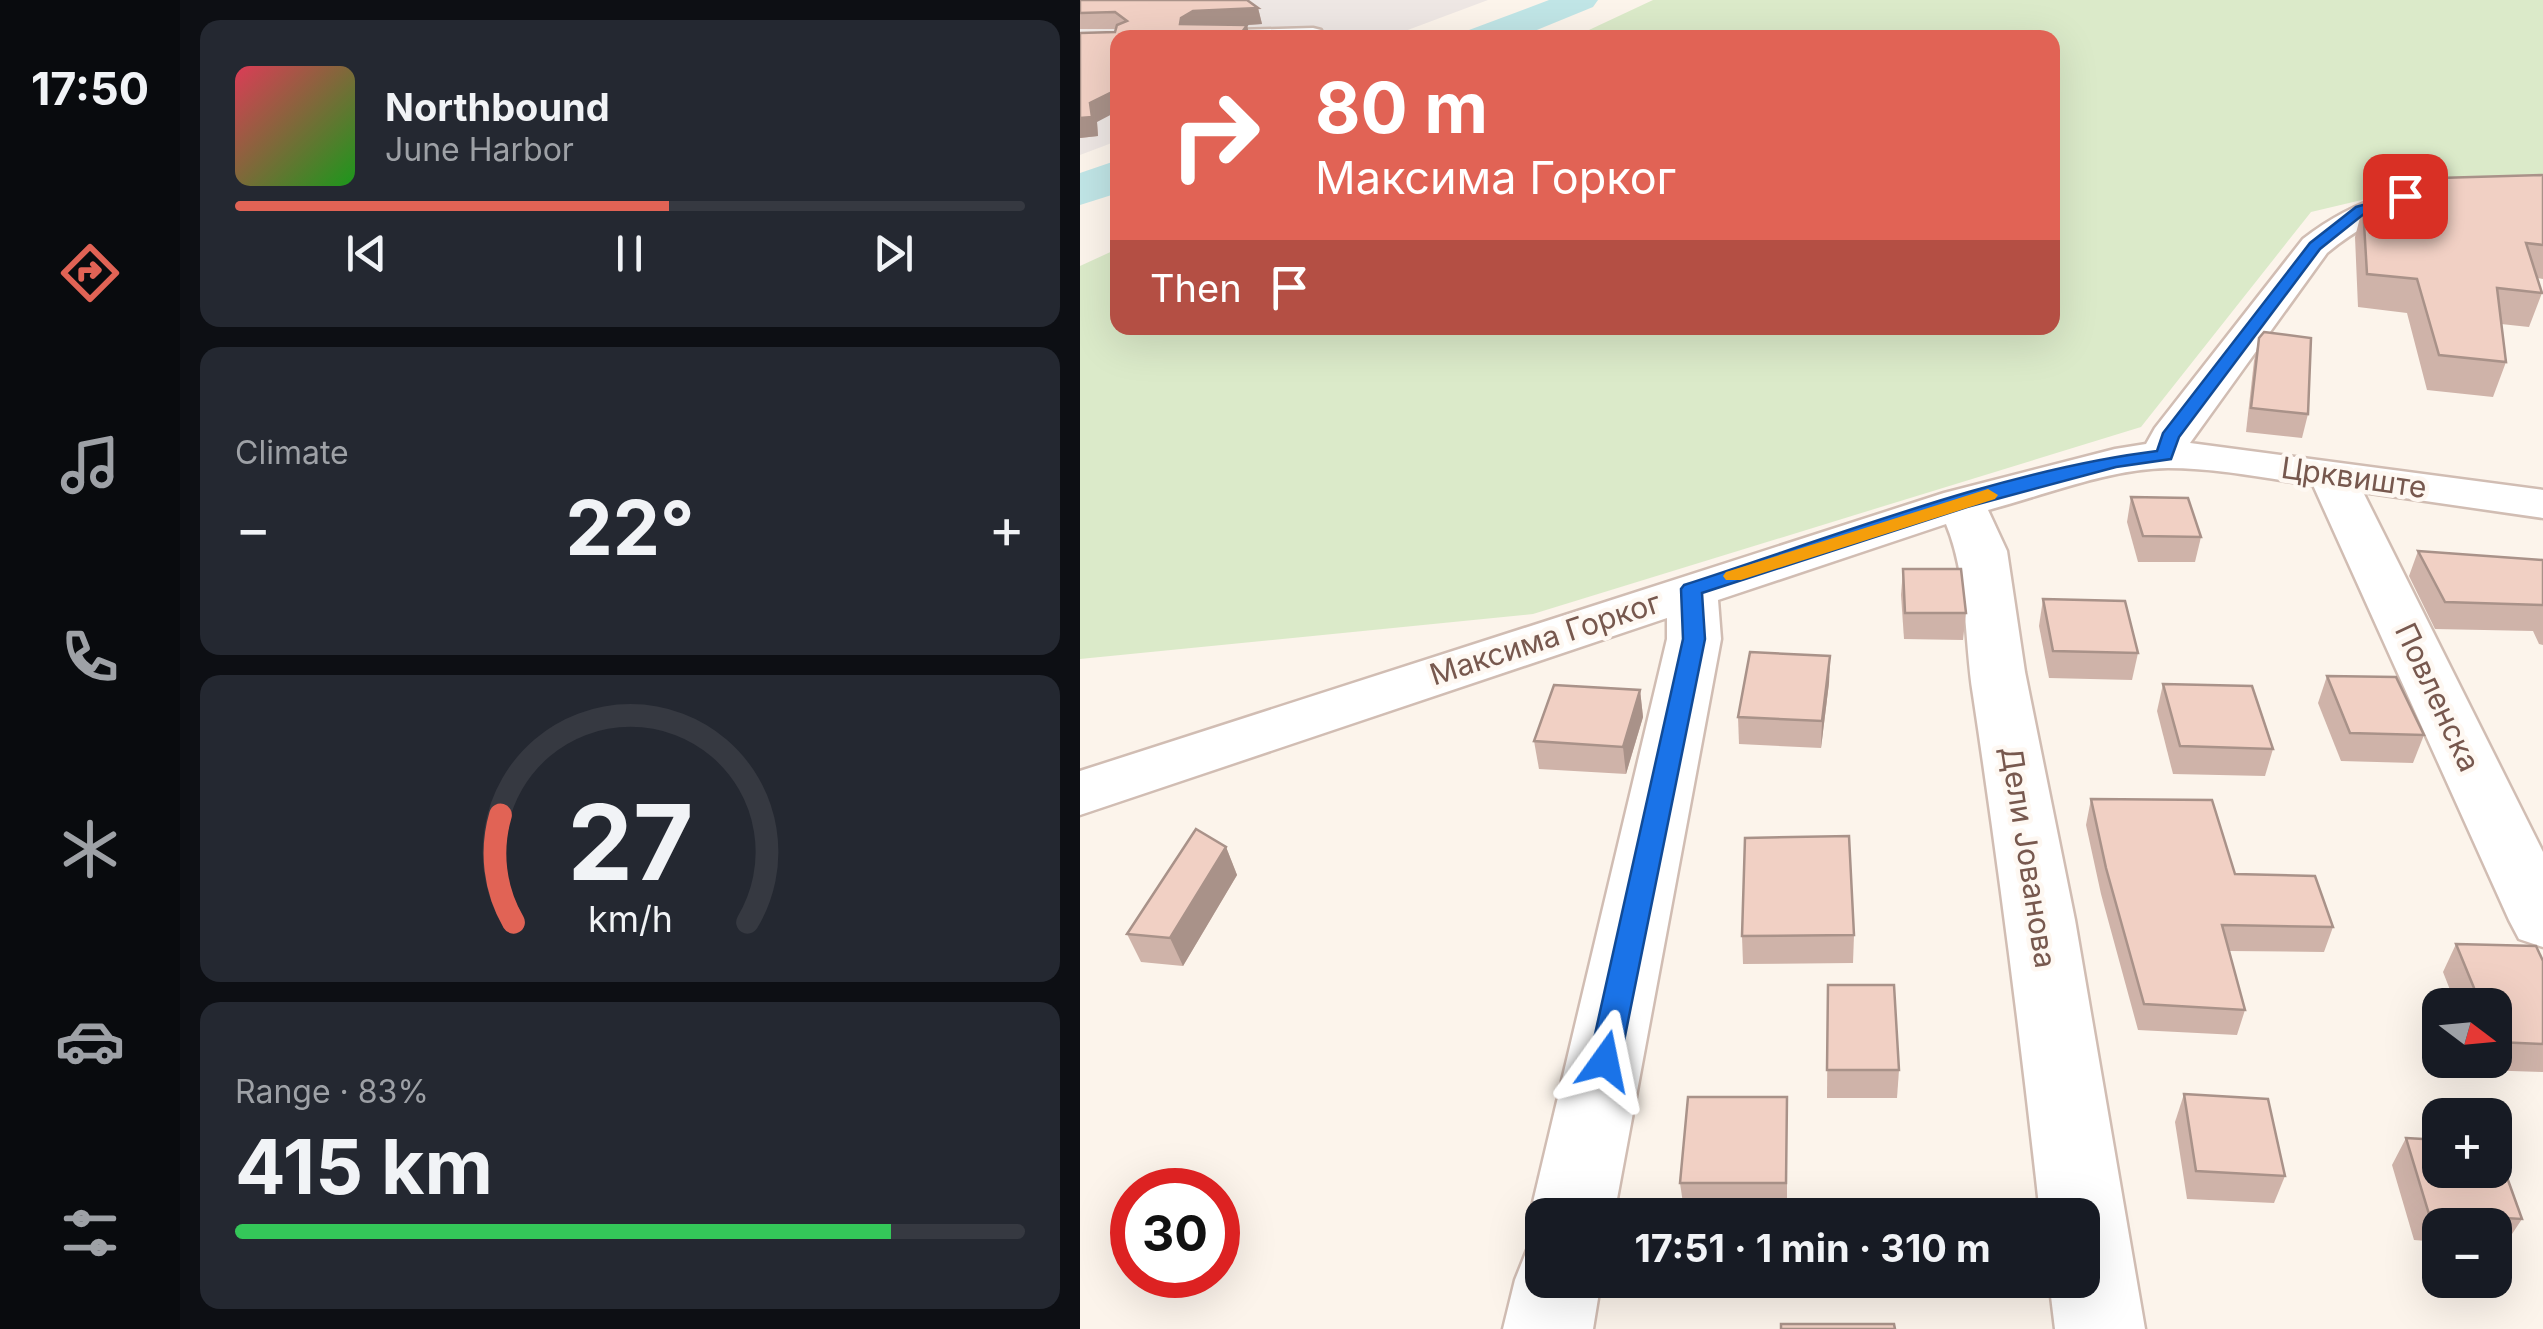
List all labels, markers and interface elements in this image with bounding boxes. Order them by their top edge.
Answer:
text: 17:50 [31,61,149,116]
text: 80 m [1315,65,1488,150]
icon: right [1150,70,1280,200]
text: Northbound [385,84,610,130]
text: June Harbor [385,130,574,169]
text: Максима Горког [1315,150,1676,205]
pin [2363,154,2448,239]
icon: arrive [2378,169,2433,224]
icon: previous [339,226,394,281]
icon: pause [602,226,657,281]
icon: next [866,226,921,281]
icon: directions [55,238,125,308]
icon: arrive [1262,260,1317,315]
text: Then [1150,265,1242,311]
icon: music [55,430,125,500]
text: Climate [235,433,349,472]
street label: Црквиште [2279,449,2429,505]
text: 22° [566,482,694,573]
text: − [235,495,271,561]
text: + [989,495,1025,561]
street label: Максима Горког [1425,584,1665,692]
street label: Повленска [2388,617,2488,777]
icon: phone [55,622,125,692]
street label: Дели Јованова [1994,744,2064,970]
text: 27 [567,779,693,905]
icon: climate [55,814,125,884]
text: km/h [588,897,672,941]
north arrow [2422,988,2512,1078]
map controls [2422,988,2512,1298]
icon: car [55,1006,125,1076]
position arrow [1553,1009,1657,1113]
text: Range · 83% [235,1072,429,1111]
button: + [2422,1098,2512,1188]
text: 415 km [235,1121,493,1212]
speed limit sign: 30 [1110,1168,1240,1298]
icon: filters [55,1198,125,1268]
button: − [2422,1208,2512,1298]
text: 17:51 · 1 min · 310 m [1634,1225,1991,1271]

